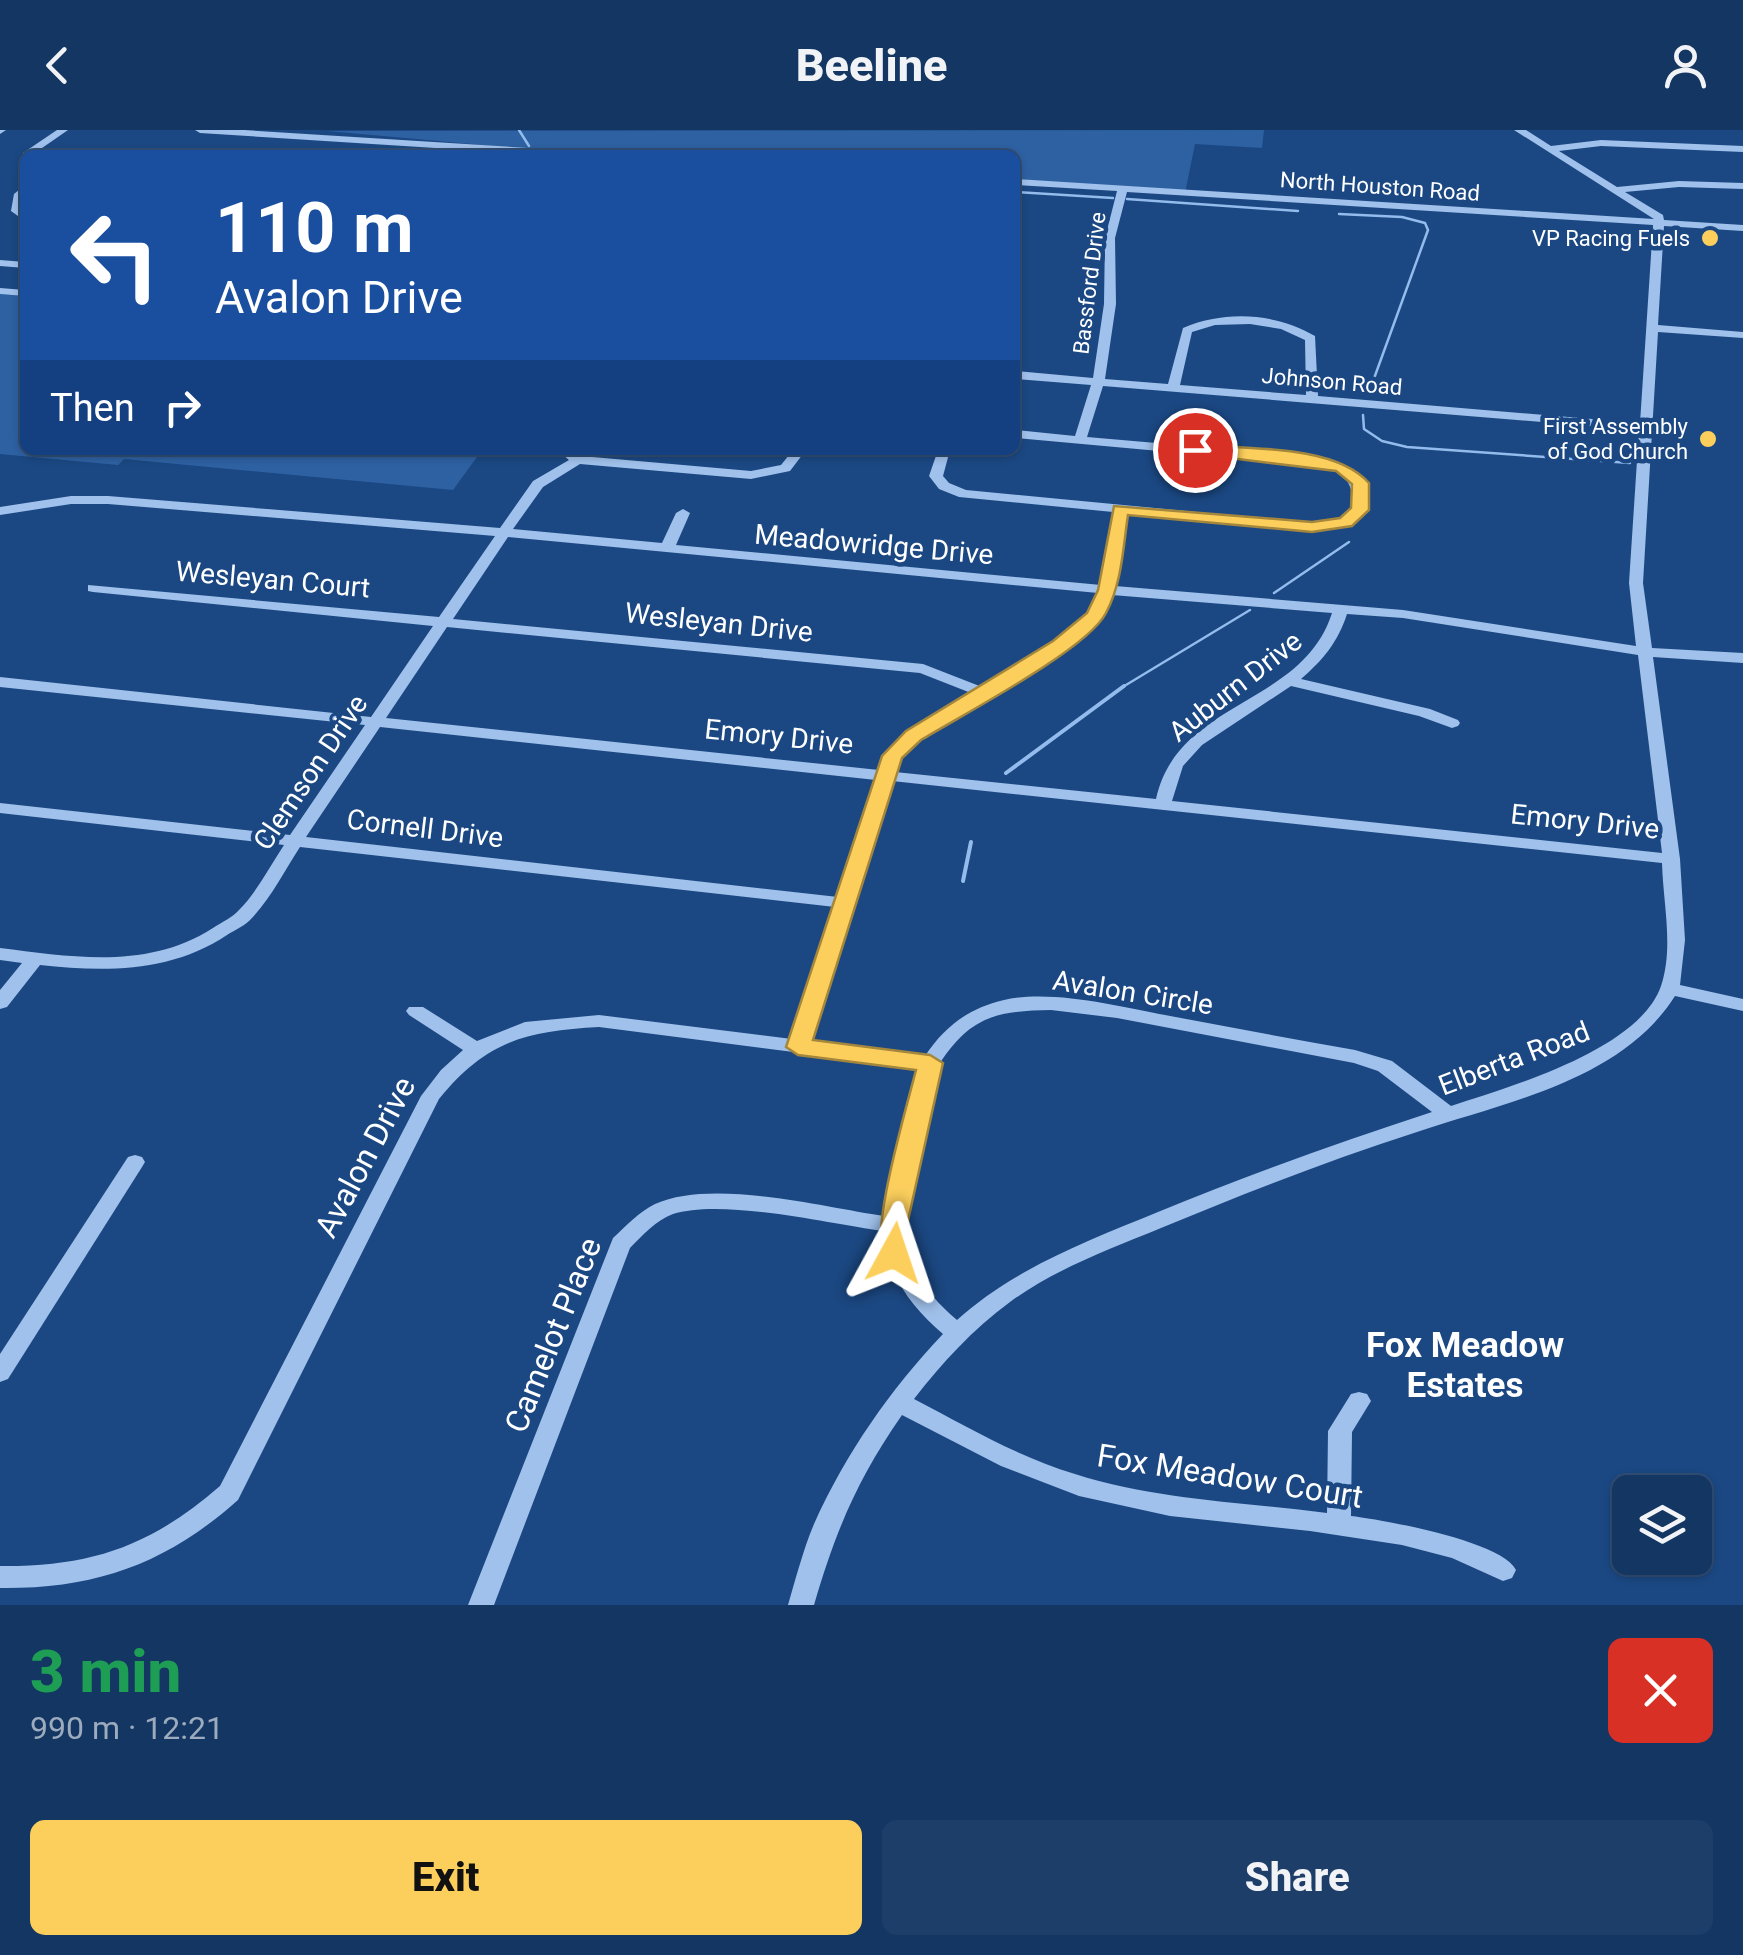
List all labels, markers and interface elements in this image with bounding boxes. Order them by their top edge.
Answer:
icon: back [30,38,85,93]
icon: person [1658,38,1713,93]
text: Beeline [796,39,947,92]
street label: North Houston Road [1279,167,1481,206]
text: 110 m [215,187,414,269]
icon: left [50,190,180,320]
street label: Bassford Drive [1068,211,1111,356]
place label: VP Racing Fuels [1532,226,1690,251]
marker: VP Racing Fuels [1699,227,1721,249]
text: Avalon Drive [215,271,463,324]
street label: Johnson Road [1261,363,1403,400]
icon: right [155,380,210,435]
text: Then [50,386,135,430]
pin [1153,408,1238,493]
place label: First Assembly of God Church [1543,414,1689,464]
icon: arrive [1168,423,1223,478]
marker: First Assembly of God Church [1697,428,1719,450]
street label: Meadowridge Drive [753,518,995,571]
street label: Wesleyan Court [174,555,371,604]
street label: Wesleyan Drive [623,596,815,649]
street label: Auburn Drive [1162,624,1308,748]
street label: Clemson Drive [246,688,374,856]
street label: Emory Drive [703,712,855,761]
street label: Emory Drive [1509,797,1661,846]
street label: Cornell Drive [345,803,505,854]
street label: Avalon Circle [1050,964,1215,1021]
street label: Elberta Road [1434,1015,1594,1102]
street label: Avalon Drive [307,1070,423,1244]
position arrow [842,1201,946,1305]
street label: Camelot Place [497,1232,609,1438]
district label: Fox Meadow Estates [1366,1325,1564,1406]
street label: Fox Meadow Court [1094,1436,1366,1516]
map controls [1612,1475,1712,1575]
button: layers [1612,1475,1712,1575]
text: 3 min [30,1636,181,1707]
button: close [1608,1638,1713,1743]
text: 990 m · 12:21 [30,1709,224,1747]
button: Exit [30,1820,862,1935]
button: Share [882,1820,1713,1935]

